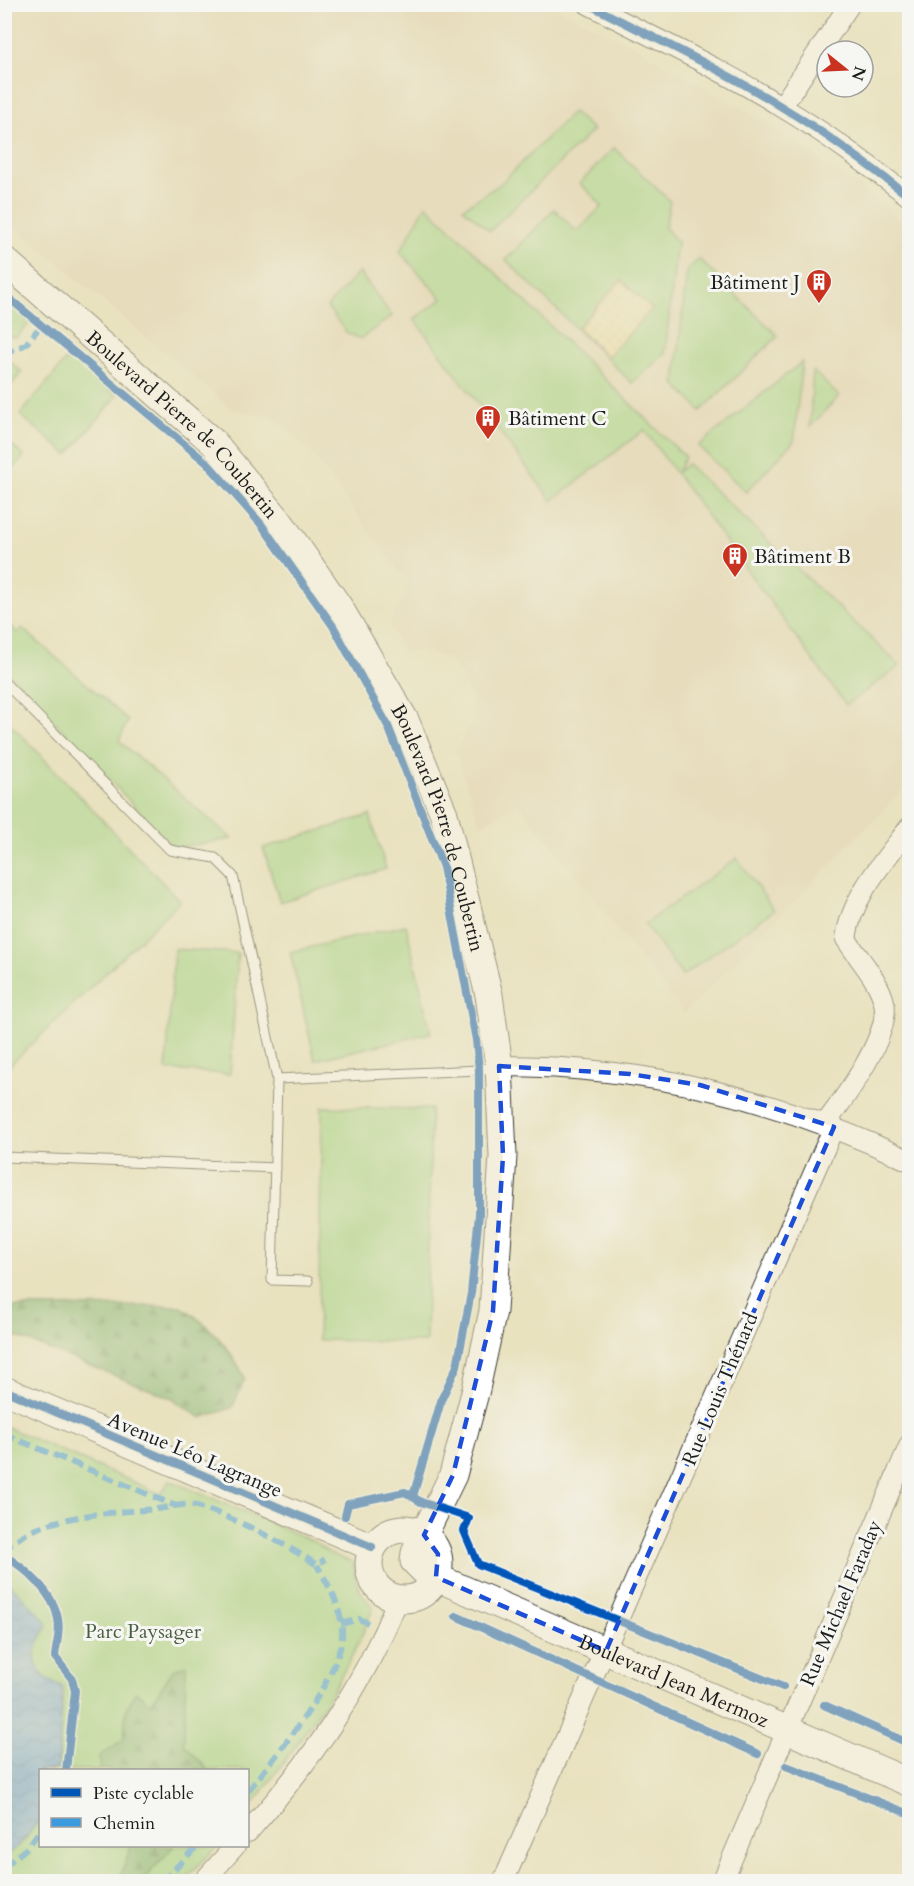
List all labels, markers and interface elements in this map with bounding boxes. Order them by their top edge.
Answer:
north arrow [815,39,875,99]
text: N [846,63,871,83]
building icon: Bâtiment J [804,267,834,305]
place label: Bâtiment J [710,269,800,296]
street label: Boulevard Pierre de Coubertin [80,324,285,525]
building icon: Bâtiment C [473,403,503,441]
place label: Bâtiment C [508,405,607,432]
building icon: Bâtiment B [720,541,750,579]
place label: Bâtiment B [754,543,851,570]
street label: Boulevard Pierre de Coubertin [385,699,491,955]
street label: Rue Louis Thénard [676,1308,765,1470]
street label: Avenue Léo Lagrange [104,1406,286,1504]
street label: Rue Michael Faraday [794,1515,888,1690]
park label: Parc Paysager [85,1618,202,1645]
street label: Boulevard Jean Mermoz [574,1627,773,1734]
legend [39,1769,249,1847]
text: Piste cyclable [93,1781,194,1806]
text: Chemin [93,1811,156,1836]

